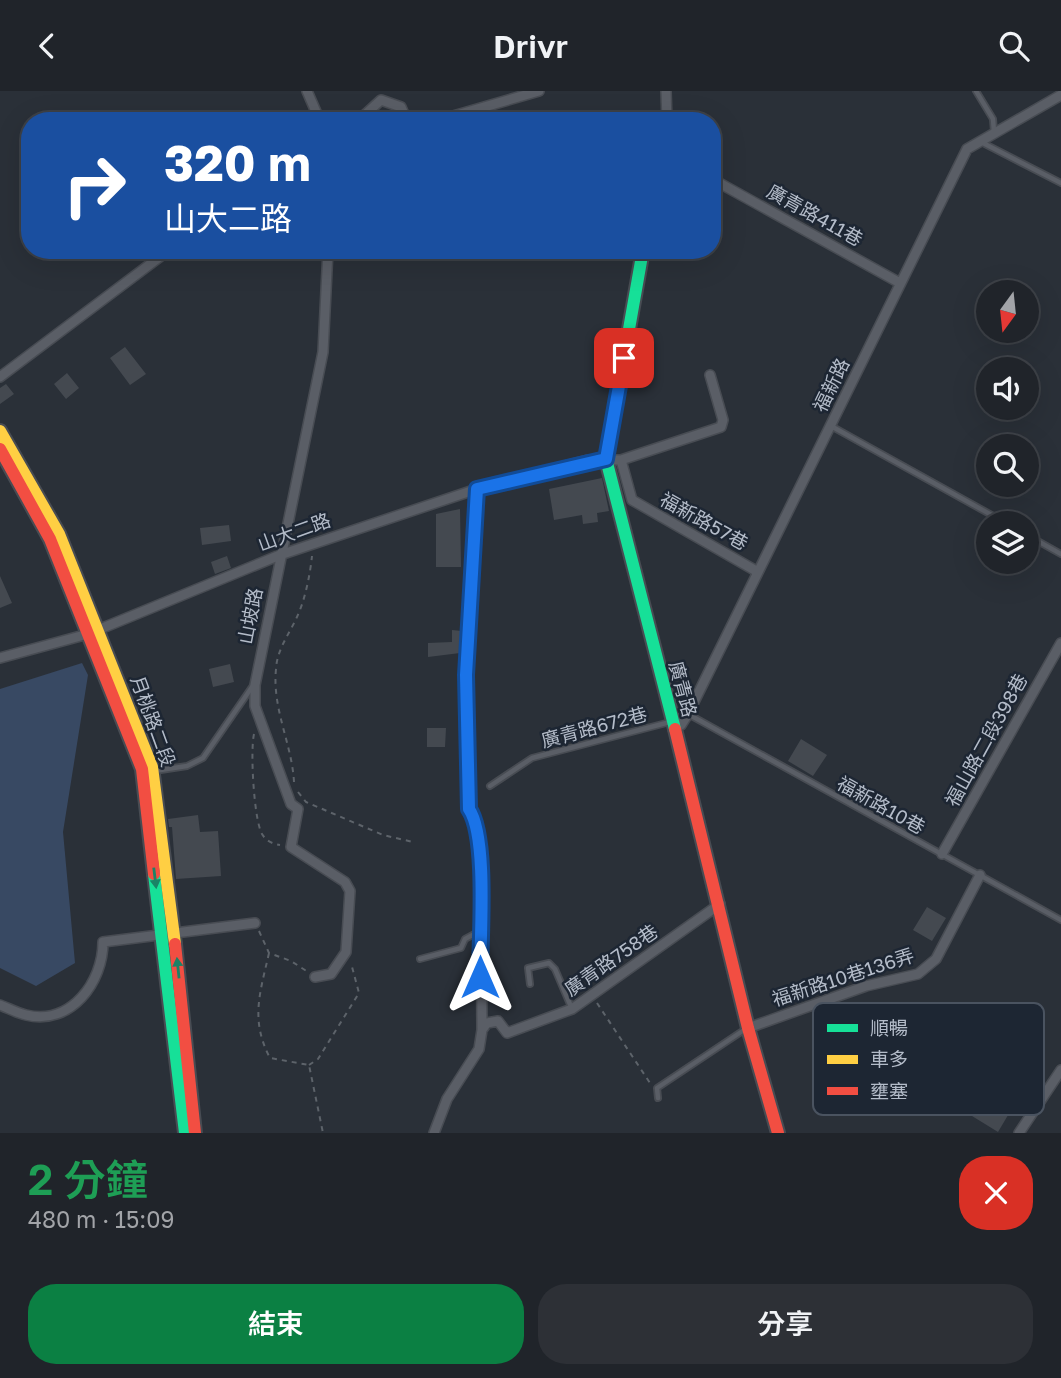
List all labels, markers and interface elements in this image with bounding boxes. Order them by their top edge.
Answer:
icon: back [28,27,66,65]
text: Drivr [493,27,568,65]
icon: search [995,27,1033,65]
text: 320 m [164,133,311,192]
icon: right [49,140,140,231]
street label: 廣青路411巷 [763,179,867,250]
text: 山大二路 [164,199,292,237]
north arrow [976,280,1040,343]
map controls [976,280,1039,574]
pin [594,328,654,388]
icon: arrive [605,339,643,377]
street label: 福新路 [808,354,853,415]
button: sound [976,357,1039,420]
button: search [976,434,1039,497]
street label: 福新路57巷 [656,487,752,554]
street label: 山大二路 [254,508,333,555]
button: layers [976,511,1039,574]
street label: 山坡路 [233,586,266,646]
street label: 廣青路 [665,658,702,719]
street label: 福山路二段398巷 [940,669,1032,810]
street label: 月桃路二段 [126,672,181,769]
street label: 廣青路672巷 [538,701,649,752]
street label: 福新路10巷 [833,771,929,838]
one-way arrow [150,867,161,889]
street label: 廣青路758巷 [560,919,662,1000]
position arrow [443,940,517,1014]
street label: 福新路10巷136弄 [769,943,917,1010]
one-way arrow [172,956,183,978]
legend [813,1003,1044,1115]
text: 順暢 [870,1016,908,1039]
text: 車多 [870,1047,908,1070]
text: 壅塞 [870,1079,908,1102]
text: 2 分鐘 [28,1154,148,1204]
button: close [959,1156,1033,1230]
text: 480 m · 15:09 [28,1205,174,1233]
button: 結束 [28,1284,524,1364]
button: 分享 [538,1284,1033,1364]

